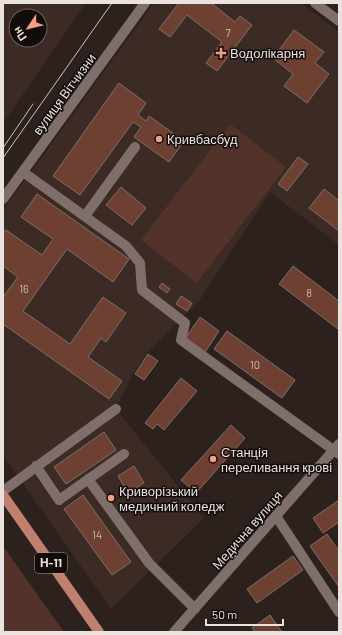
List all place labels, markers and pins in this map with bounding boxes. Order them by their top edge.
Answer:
place label: Водолікарня [230,45,305,61]
marker: Водолікарня [215,47,227,59]
place label: Кривбасбуд [167,131,238,147]
marker: Кривбасбуд [154,134,164,144]
place label: Станція переливання крові [221,444,332,475]
marker: Станція переливання крові [208,454,218,464]
place label: Криворізький медичний коледж [119,483,225,514]
marker: Криворізький медичний коледж [106,493,116,503]

